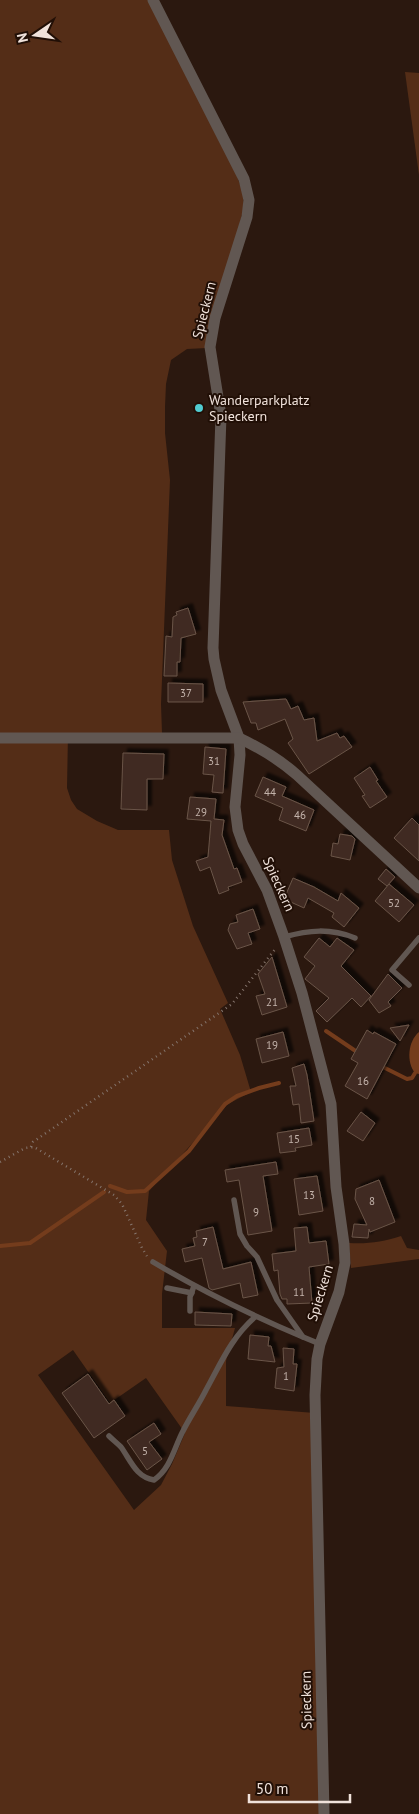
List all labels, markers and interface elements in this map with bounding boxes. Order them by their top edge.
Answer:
north arrow [10,10,60,60]
text: N [13,31,32,44]
street label: Spieckern [188,280,220,340]
place label: Wanderparkplatz Spieckern [209,391,310,425]
marker: Wanderparkplatz Spieckern [193,402,205,414]
house number: 37 [180,686,192,700]
house number: 31 [208,754,220,768]
house number: 44 [264,785,276,799]
house number: 29 [195,805,207,819]
house number: 46 [294,808,306,822]
street label: Spieckern [259,854,299,914]
house number: 52 [388,896,400,910]
house number: 21 [266,995,278,1009]
house number: 19 [266,1038,278,1052]
house number: 16 [357,1074,369,1088]
house number: 15 [288,1132,300,1146]
house number: 13 [303,1188,315,1202]
house number: 8 [369,1194,375,1208]
house number: 9 [253,1205,259,1219]
house number: 7 [202,1235,208,1249]
street label: Spieckern [303,1263,337,1323]
house number: 11 [293,1285,305,1299]
house number: 1 [283,1369,289,1383]
house number: 5 [142,1444,148,1458]
street label: Spieckern [296,1671,316,1729]
scale bar [249,1772,350,1804]
text: 50 m [256,1779,289,1798]

